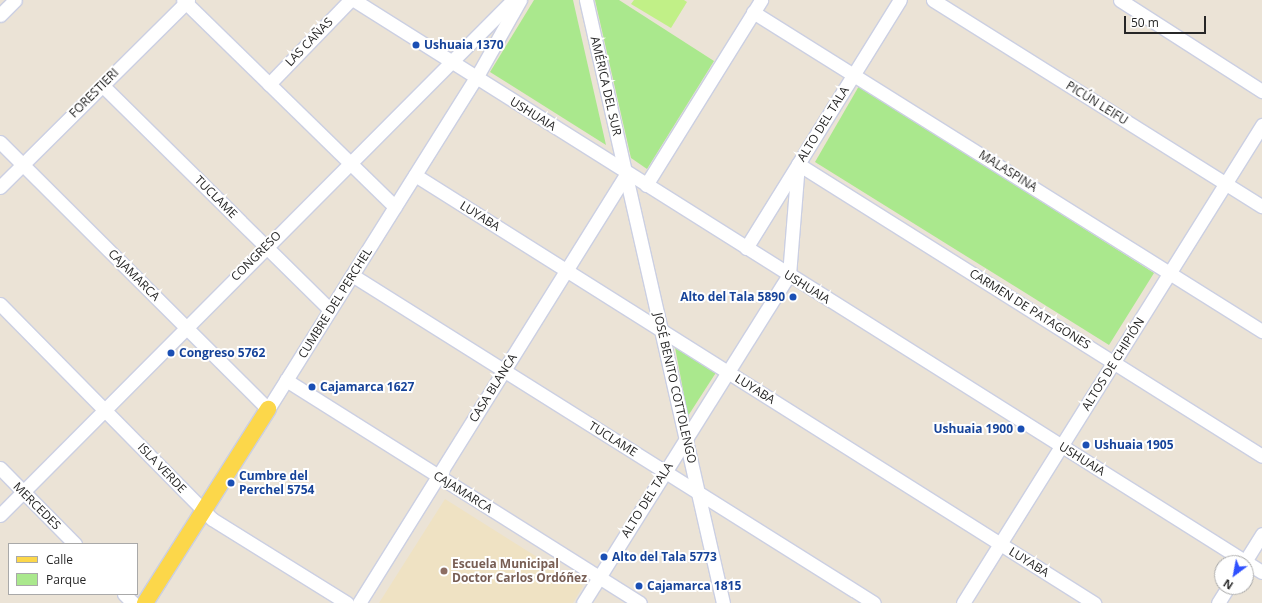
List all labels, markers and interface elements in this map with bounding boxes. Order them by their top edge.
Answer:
scale bar [1126,8,1208,34]
text: 50 m [1131,14,1159,31]
street label: LAS CAÑAS [282,15,336,69]
street label: AMÉRICA DEL SUR [588,35,624,137]
place label: Ushuaia 1370 [424,38,504,52]
marker: Ushuaia 1370 [411,40,421,50]
street label: FORESTIERI [66,65,122,121]
street label: PICÚN LEIFU [1063,78,1131,128]
street label: ALTO DEL TALA [794,84,852,164]
street label: USHUAIA [507,94,559,134]
street label: MALASPINA [976,147,1040,195]
street label: TUCLAME [192,173,240,221]
street label: LUYABA [457,198,503,234]
street label: CONGRESO [228,228,284,284]
street label: CUMBRE DEL PERCHEL [295,245,375,361]
street label: CAJAMARCA [105,246,163,304]
street label: CARMEN DE PATAGONES [967,266,1093,352]
street label: USHUAIA [781,267,833,307]
place label: Alto del Tala 5890 [680,290,785,304]
marker: Alto del Tala 5890 [788,292,798,302]
street label: JOSÉ BENITO COTTOLENGO [651,311,699,465]
street label: ALTOS DE CHIPIÓN [1079,315,1147,413]
place label: Congreso 5762 [179,346,265,360]
marker: Congreso 5762 [166,348,176,358]
street label: CASA BLANCA [466,351,520,425]
street label: LUYABA [732,371,778,407]
place label: Cajamarca 1627 [320,380,414,394]
marker: Cajamarca 1627 [307,382,317,392]
street label: TUCLAME [586,419,640,459]
place label: Ushuaia 1900 [933,422,1013,436]
marker: Ushuaia 1900 [1016,424,1026,434]
place label: Ushuaia 1905 [1094,438,1174,452]
street label: USHUAIA [1056,439,1108,479]
street label: ISLA VERDE [135,440,189,496]
marker: Ushuaia 1905 [1081,440,1091,450]
street label: ALTO DEL TALA [618,460,676,540]
street label: CAJAMARCA [431,468,495,516]
place label: Cumbre del Perchel 5754 [239,469,314,497]
marker: Cumbre del Perchel 5754 [226,478,236,488]
street label: MERCEDES [10,479,64,533]
legend [8,543,138,595]
street label: LUYABA [1006,544,1052,580]
place label: Alto del Tala 5773 [612,550,717,564]
text: Calle [46,551,73,568]
marker: Alto del Tala 5773 [599,552,609,562]
north arrow [1214,555,1254,595]
place label: Escuela Municipal Doctor Carlos Ordóñez [452,557,587,585]
marker: Escuela Municipal Doctor Carlos Ordóñez [439,566,449,576]
text: Parque [46,571,86,588]
text: N [1220,576,1236,593]
place label: Cajamarca 1815 [647,579,741,593]
marker: Cajamarca 1815 [634,581,644,591]

